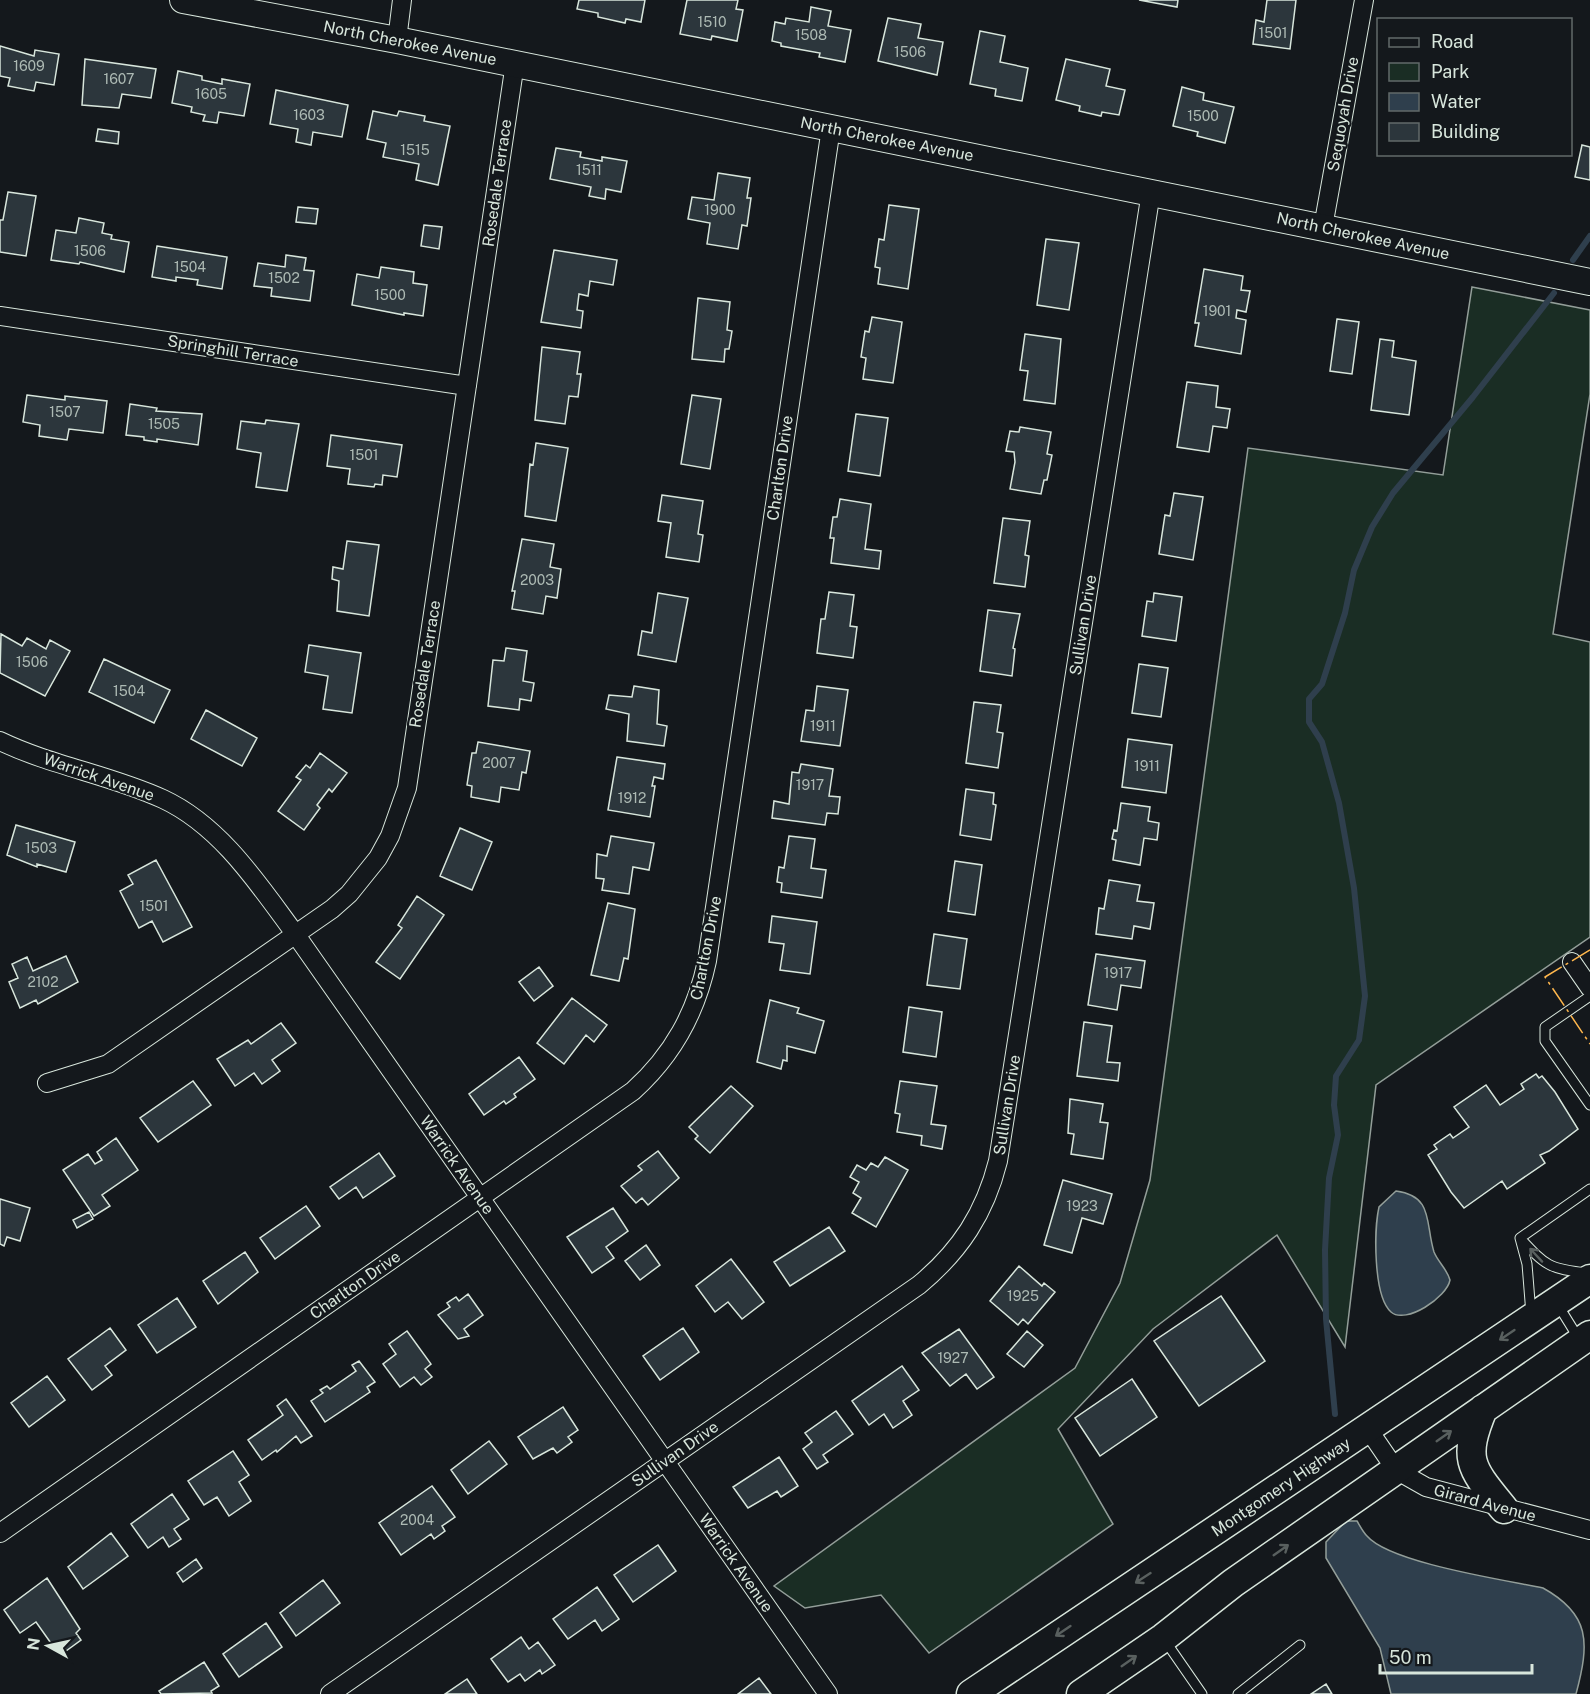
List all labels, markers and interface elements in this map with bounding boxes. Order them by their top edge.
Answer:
house number: 1510 [698,14,726,30]
street label: North Cherokee Avenue [322,17,498,69]
legend [1377,18,1572,156]
house number: 1501 [1259,25,1287,41]
house number: 1508 [795,27,827,43]
text: Road [1431,31,1474,52]
house number: 1506 [894,44,926,60]
street label: Sequoyah Drive [1324,55,1362,173]
house number: 1609 [13,58,45,74]
text: Park [1431,61,1469,82]
house number: 1607 [103,71,135,87]
house number: 1605 [195,86,227,102]
text: Water [1431,91,1481,112]
house number: 1603 [293,107,325,123]
house number: 1500 [1187,108,1219,124]
street label: North Cherokee Avenue [799,113,975,165]
street label: Rosedale Terrace [479,118,515,248]
text: Building [1431,121,1500,142]
house number: 1515 [400,142,430,158]
house number: 1511 [576,162,602,178]
house number: 1900 [704,202,736,218]
street label: North Cherokee Avenue [1275,208,1451,264]
house number: 1506 [74,243,106,259]
house number: 1504 [174,259,206,275]
house number: 1502 [268,270,300,286]
house number: 1500 [374,287,406,303]
house number: 1901 [1203,303,1231,319]
street label: Springhill Terrace [166,331,300,371]
house number: 1507 [49,404,81,420]
street label: Charlton Drive [763,414,797,522]
house number: 1505 [148,416,180,432]
house number: 1501 [350,447,378,463]
house number: 2003 [520,572,554,588]
street label: Sullivan Drive [1066,573,1100,677]
street label: Rosedale Terrace [406,599,444,729]
house number: 1506 [16,654,48,670]
house number: 1504 [113,683,145,699]
house number: 1911 [810,718,836,734]
street label: Warrick Avenue [41,749,157,805]
house number: 2007 [482,755,516,771]
house number: 1911 [1134,758,1160,774]
house number: 1917 [796,777,824,793]
house number: 1912 [618,790,646,806]
house number: 1503 [25,840,57,856]
street label: Charlton Drive [687,894,725,1002]
house number: 1501 [140,898,168,914]
house number: 1917 [1104,965,1132,981]
house number: 2102 [28,974,58,990]
street label: Sullivan Drive [990,1053,1024,1157]
street label: Warrick Avenue [416,1112,498,1218]
house number: 1923 [1066,1198,1098,1214]
street label: Charlton Drive [306,1247,404,1323]
one-way arrow [1529,1248,1544,1263]
house number: 1925 [1007,1288,1039,1304]
one-way arrow [1499,1329,1515,1341]
house number: 1927 [937,1350,969,1366]
street label: Sullivan Drive [628,1417,722,1491]
one-way arrow [1435,1430,1452,1442]
street label: Montgomery Highway [1208,1433,1354,1541]
street label: Girard Avenue [1432,1480,1538,1526]
street label: Warrick Avenue [695,1510,777,1616]
house number: 2004 [400,1512,434,1528]
one-way arrow [1273,1544,1289,1556]
one-way arrow [1135,1572,1152,1584]
north arrow [18,1616,78,1676]
one-way arrow [1056,1625,1072,1637]
text: N [23,1636,44,1652]
scale bar [1380,1637,1532,1675]
text: 50 m [1389,1647,1432,1668]
one-way arrow [1120,1655,1137,1667]

